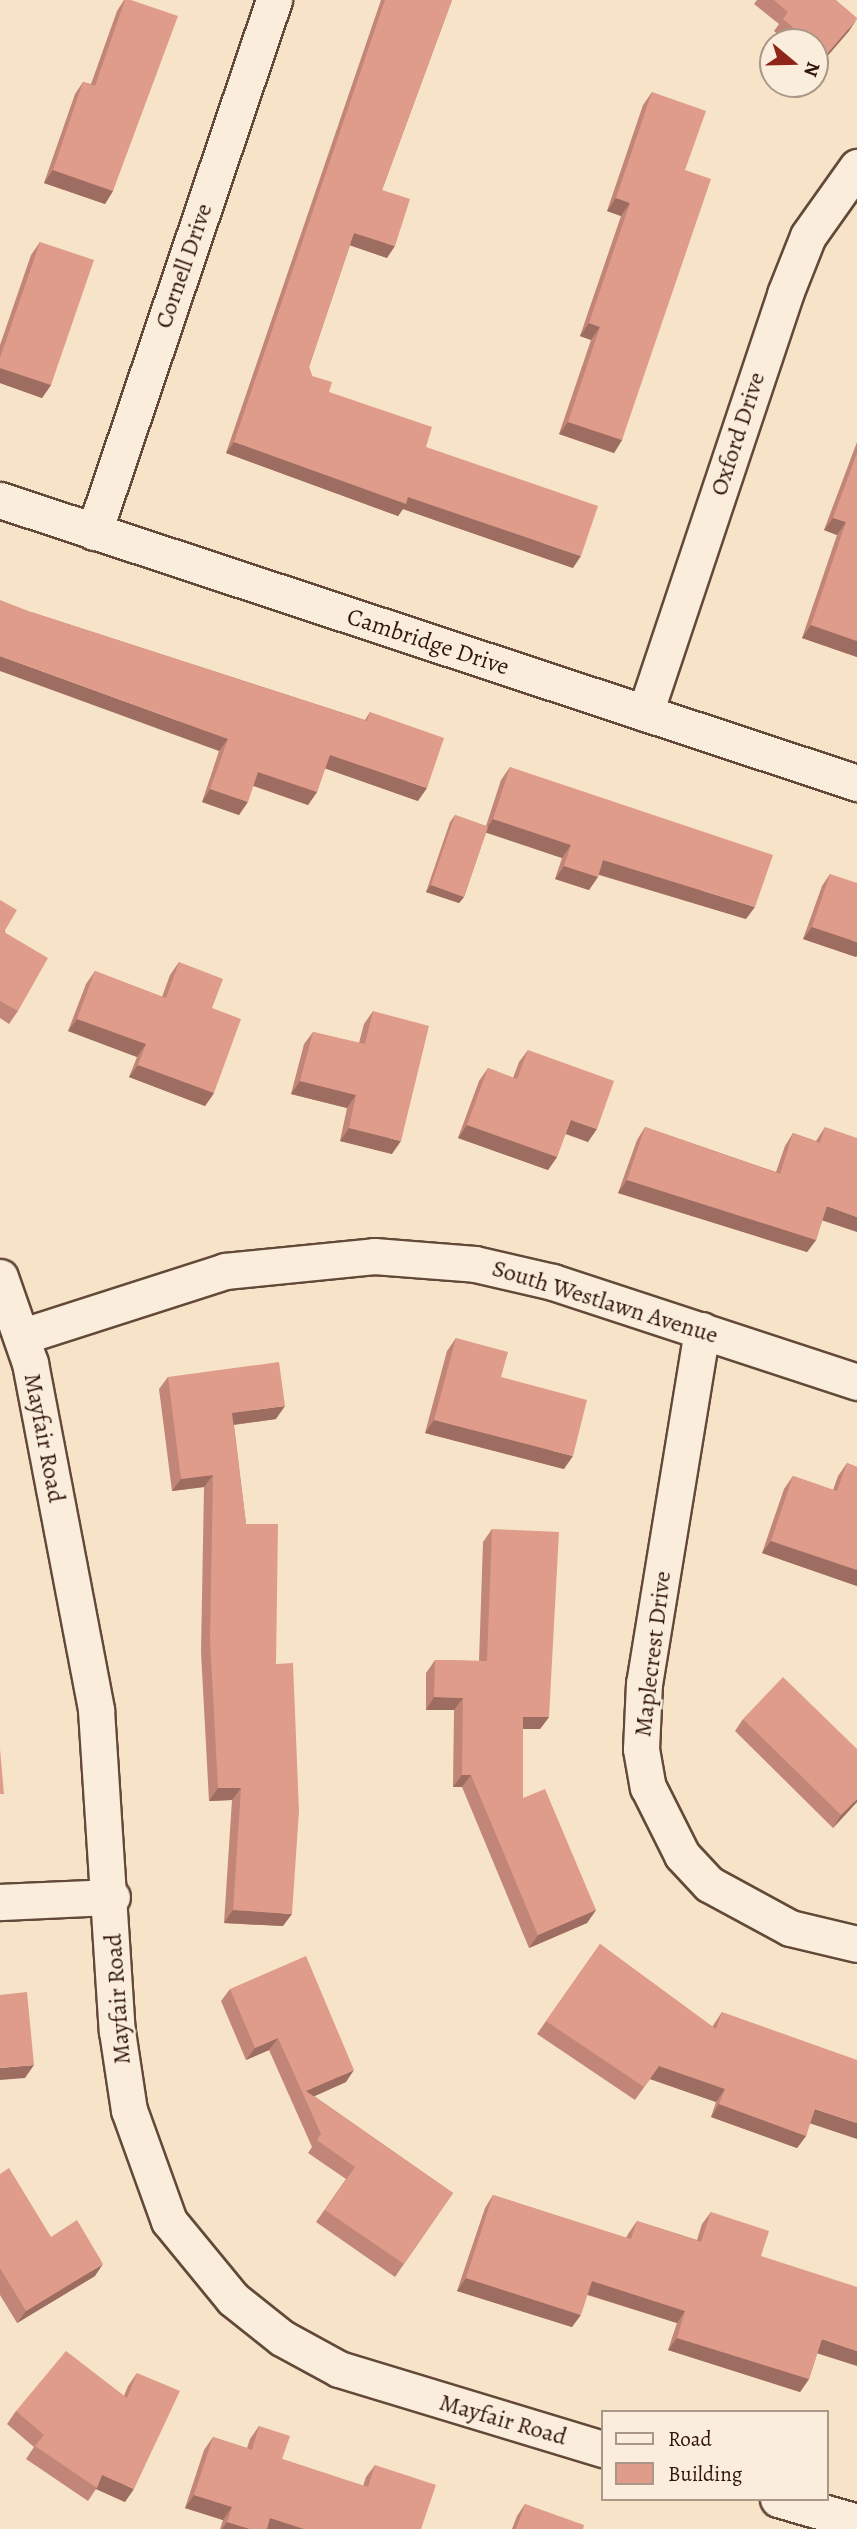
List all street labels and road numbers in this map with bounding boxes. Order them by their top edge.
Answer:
street label: Cornell Drive [149,200,219,332]
street label: Oxford Drive [705,369,771,499]
street label: Cambridge Drive [343,602,513,682]
street label: South Westlawn Avenue [489,1254,721,1350]
street label: Mayfair Road [17,1371,71,1505]
street label: Maplecrest Drive [629,1570,677,1738]
street label: Mayfair Road [99,1933,137,2065]
street label: Mayfair Road [436,2388,570,2452]

